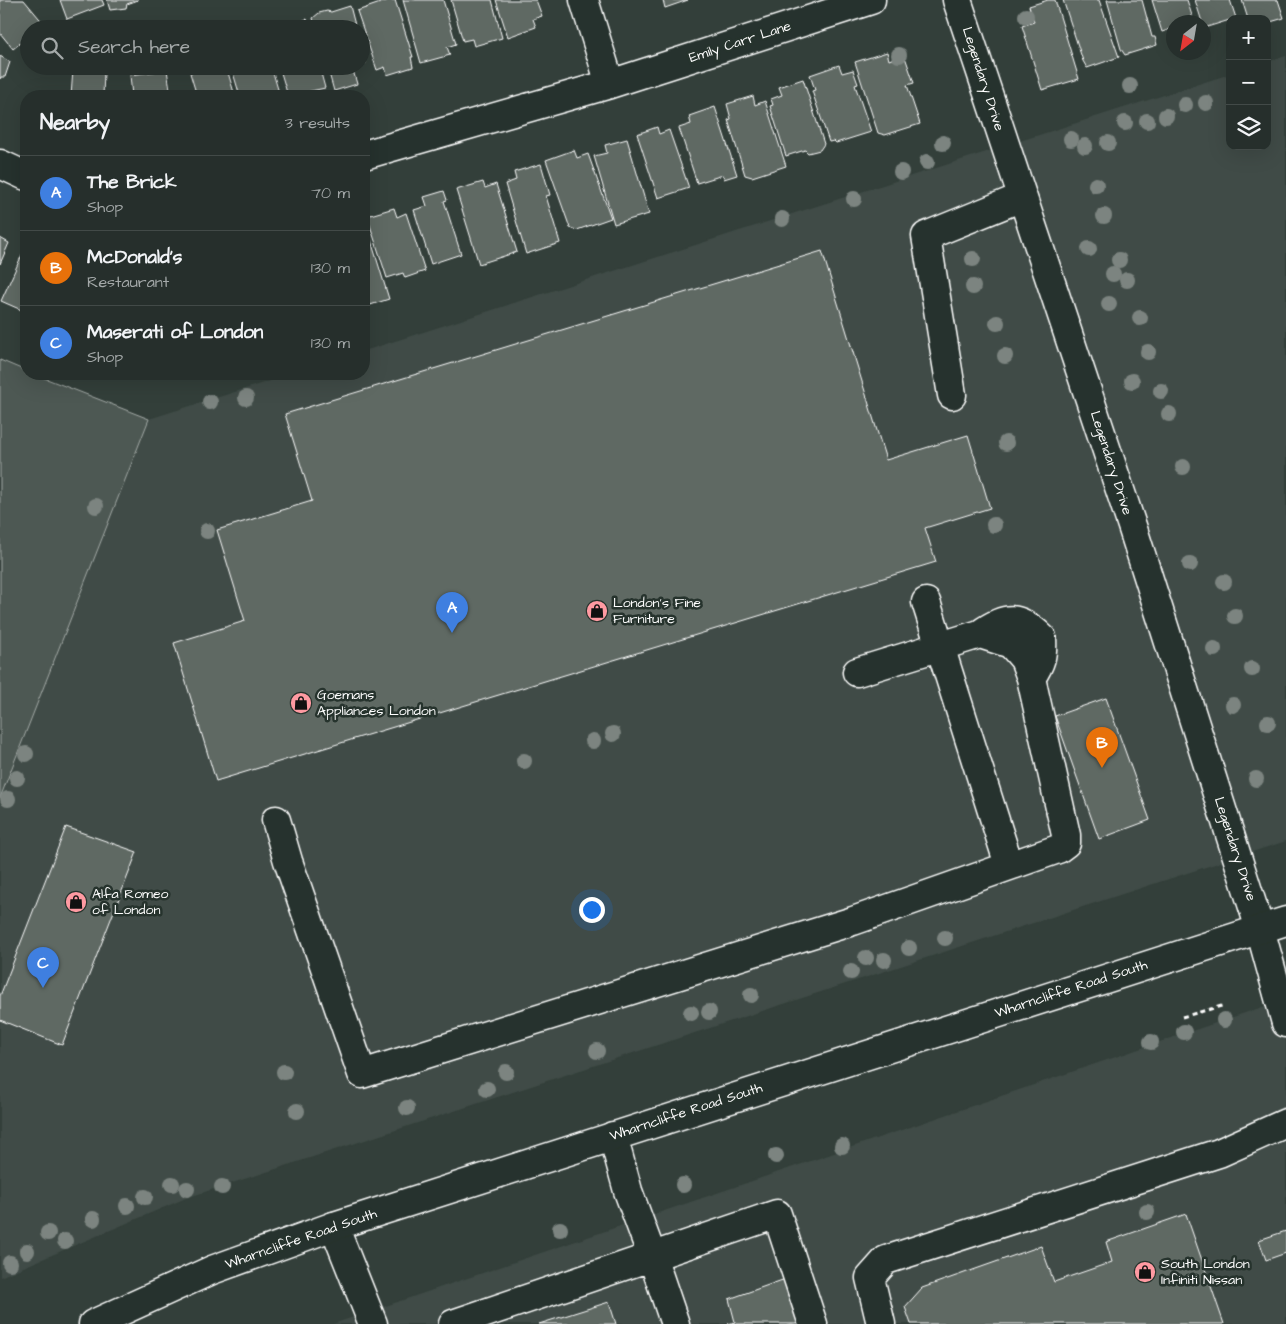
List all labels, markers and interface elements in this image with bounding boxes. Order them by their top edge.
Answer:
north arrow [1166,15,1211,60]
map controls [1226,15,1271,150]
button: + [1226,15,1271,60]
street label: Emily Carr Lane [686,16,794,68]
search box [20,20,370,75]
street label: Legendary Drive [957,24,1009,134]
icon: search [38,34,66,62]
text: Search here [78,34,190,61]
button: − [1226,60,1271,105]
button: layers [1226,105,1271,150]
text: Nearby [40,108,110,137]
text: 3 results [285,112,350,134]
text: The Brick [87,169,177,196]
text: A [51,182,61,204]
text: 70 m [311,182,350,204]
text: Shop [87,196,123,218]
text: McDonald's [87,244,182,271]
text: B [50,257,62,279]
text: 130 m [311,257,350,279]
text: Restaurant [87,271,169,293]
text: Maserati of London [87,319,263,346]
text: C [50,332,62,354]
text: 130 m [311,332,350,354]
text: Shop [87,346,123,368]
street label: Legendary Drive [1085,408,1137,518]
pin: A [436,592,468,633]
place label: London's Fine Furniture [613,593,701,629]
shop icon: London's Fine Furniture [585,599,609,623]
place label: Goemans Appliances London [317,685,436,721]
shop icon: Goemans Appliances London [289,691,313,715]
pin: B [1086,727,1118,768]
street label: Legendary Drive [1209,794,1261,904]
place label: Alfa Romeo of London [92,884,169,920]
shop icon: Alfa Romeo of London [64,890,88,914]
your location [579,897,605,923]
pin: C [27,947,59,988]
street label: Wharncliffe Road South [992,955,1150,1023]
street label: Wharncliffe Road South [607,1078,765,1146]
street label: Wharncliffe Road South [222,1204,380,1274]
place label: South London Infiniti Nissan [1161,1254,1250,1290]
shop icon: South London Infiniti Nissan [1133,1260,1157,1284]

